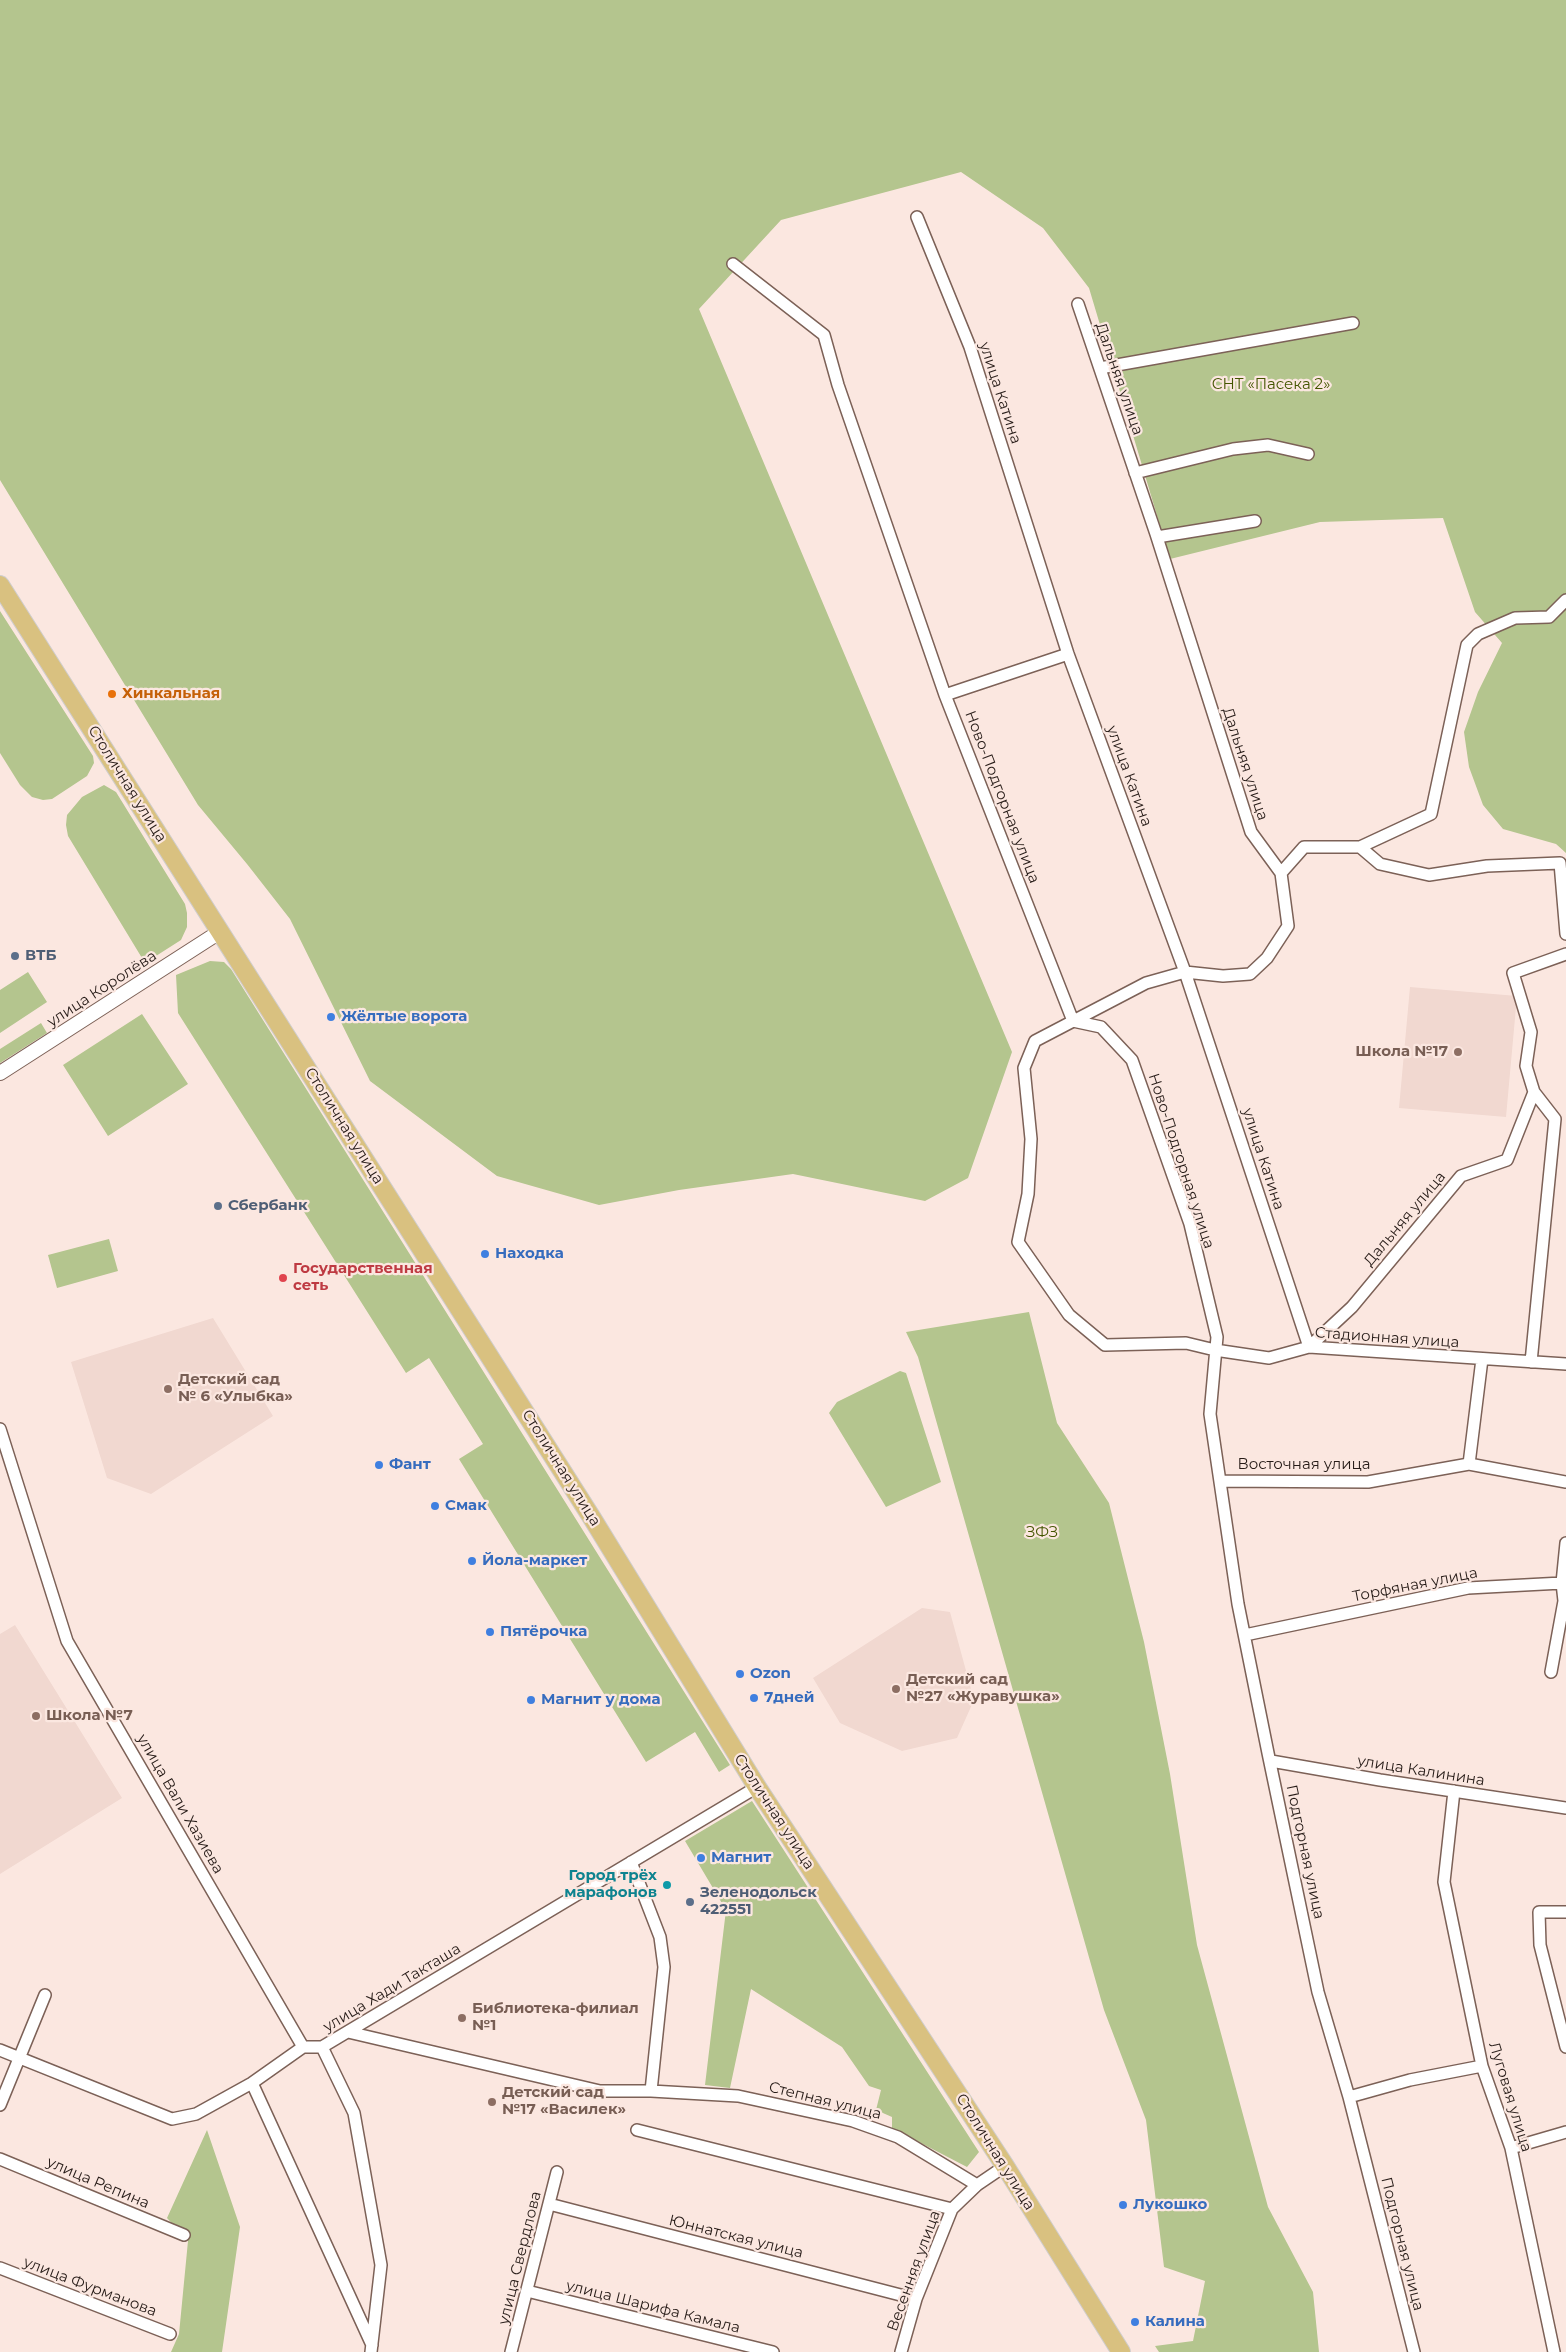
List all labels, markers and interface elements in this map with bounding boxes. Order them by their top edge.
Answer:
street label: Дальняя улица [1091,320,1147,438]
street label: улица Катина [975,340,1025,446]
park label: СНТ «Пасека 2» [1212,376,1330,394]
place label: Хинкальная [122,685,220,703]
marker: Хинкальная [106,688,118,700]
street label: Дальняя улица [1218,705,1272,823]
street label: Ново-Подгорная улица [961,708,1043,886]
street label: Столичная улица [84,722,170,846]
street label: улица Катина [1102,723,1156,829]
place label: ВТБ [25,947,57,965]
street label: улица Королёва [44,947,160,1031]
marker: ВТБ [9,950,21,962]
place label: Жёлтые ворота [341,1008,467,1026]
marker: Жёлтые ворота [325,1011,337,1023]
place label: Школа №17 [1355,1043,1448,1061]
marker: Школа №17 [1452,1046,1464,1058]
street label: Столичная улица [301,1064,387,1188]
street label: Ново-Подгорная улица [1144,1071,1218,1251]
street label: улица Катина [1238,1106,1288,1212]
street label: Дальняя улица [1360,1168,1450,1270]
place label: Сбербанк [228,1197,308,1215]
marker: Сбербанк [212,1200,224,1212]
place label: Находка [495,1245,564,1263]
marker: Находка [479,1248,491,1260]
place label: Государственная сеть [293,1260,433,1295]
marker: Государственная сеть [277,1272,289,1284]
street label: Стадионная улица [1314,1324,1460,1352]
place label: Детский сад № 6 «Улыбка» [178,1371,293,1406]
marker: Детский сад № 6 «Улыбка» [162,1383,174,1395]
street label: Столичная улица [518,1406,604,1530]
place label: Фант [389,1456,431,1474]
street label: Восточная улица [1237,1456,1371,1474]
marker: Фант [373,1459,385,1471]
place label: Смак [445,1497,487,1515]
marker: Смак [429,1500,441,1512]
park label: ЗФЗ [1026,1524,1058,1542]
place label: Йола-маркет [482,1552,587,1570]
marker: Йола-маркет [466,1555,478,1567]
street label: Торфяная улица [1351,1564,1479,1606]
place label: Пятёрочка [500,1623,587,1641]
marker: Пятёрочка [484,1626,496,1638]
place label: Ozon [750,1665,791,1683]
marker: Ozon [734,1668,746,1680]
place label: Детский сад №27 «Журавушка» [906,1671,1060,1706]
marker: Детский сад №27 «Журавушка» [890,1683,902,1695]
place label: 7дней [764,1689,815,1707]
place label: Магнит у дома [541,1691,661,1709]
marker: 7дней [748,1692,760,1704]
marker: Магнит у дома [525,1694,537,1706]
place label: Школа №7 [46,1707,133,1725]
marker: Школа №7 [30,1710,42,1722]
street label: улица Вали Хазиева [133,1731,227,1877]
street label: Столичная улица [730,1751,818,1873]
street label: улица Калинина [1356,1752,1486,1790]
street label: Подгорная улица [1282,1783,1328,1921]
place label: Магнит [711,1849,771,1867]
marker: Магнит [695,1852,707,1864]
place label: Город трёх марафонов [564,1867,657,1902]
marker: Город трёх марафонов [661,1879,673,1891]
place label: Зеленодольск 422551 [700,1884,817,1919]
marker: Зеленодольск 422551 [684,1896,696,1908]
street label: улица Хади Такташа [320,1940,464,2036]
place label: Библиотека-филиал №1 [472,2000,639,2035]
marker: Библиотека-филиал №1 [456,2012,468,2024]
street label: Луговая улица [1485,2040,1535,2154]
street label: Степная улица [767,2078,883,2124]
place label: Детский сад №17 «Василек» [502,2084,626,2119]
street label: Столичная улица [952,2090,1038,2214]
marker: Детский сад №17 «Василек» [486,2096,498,2108]
street label: улица Репина [44,2153,152,2213]
street label: Подгорная улица [1377,2175,1427,2313]
street label: улица Свердлова [495,2189,545,2327]
place label: Лукошко [1133,2196,1207,2214]
marker: Лукошко [1117,2199,1129,2211]
street label: Весенняя улица [884,2208,944,2334]
street label: Юннатская улица [667,2212,805,2262]
street label: улица Фурманова [21,2253,159,2321]
street label: улица Шарифа Камала [564,2277,742,2337]
place label: Калина [1145,2313,1205,2331]
marker: Калина [1129,2316,1141,2328]

